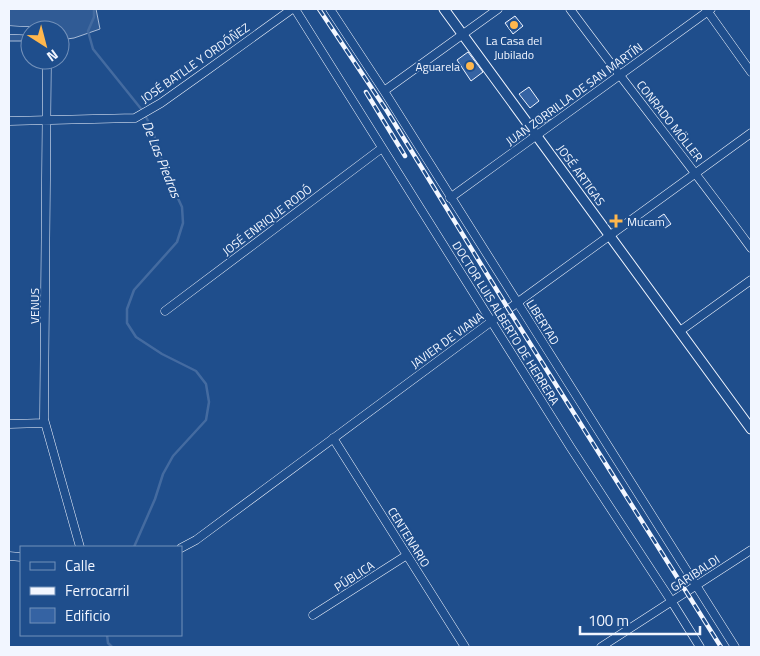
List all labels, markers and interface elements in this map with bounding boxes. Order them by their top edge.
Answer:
street label: JOSÉ BATLLE Y ORDÓÑEZ [137,18,253,108]
marker: La Casa del Jubilado [508,19,520,31]
north arrow [20,20,70,70]
place label: La Casa del Jubilado [486,31,542,64]
street label: JUAN ZORRILLA DE SAN MARTÍN [501,38,647,150]
text: N [43,45,63,67]
place label: Aguarela [416,57,460,76]
marker: Aguarela [464,60,476,72]
street label: CONRADO MÖLLER [632,76,708,166]
water label: De Las Piedras [137,117,187,202]
street label: JOSÉ ARTIGAS [552,140,610,210]
street label: JOSÉ ENRIQUE RODÓ [218,180,316,260]
place label: Mucam [627,212,665,231]
marker: Mucam [609,214,623,228]
street label: DOCTOR LUIS ALBERTO DE HERRERA [448,237,564,409]
street label: VENUS [25,288,44,324]
street label: LIBERTAD [522,295,565,349]
street label: JAVIER DE VIANA [407,307,487,373]
street label: CENTENARIO [383,503,435,571]
legend [20,546,182,636]
street label: GARIBALDI [666,550,724,596]
text: Calle [65,554,95,577]
street label: PÚBLICA [330,556,378,596]
text: Ferrocarril [65,579,130,602]
text: Edificio [65,604,110,627]
scale bar [580,604,700,636]
text: 100 m [588,609,629,632]

